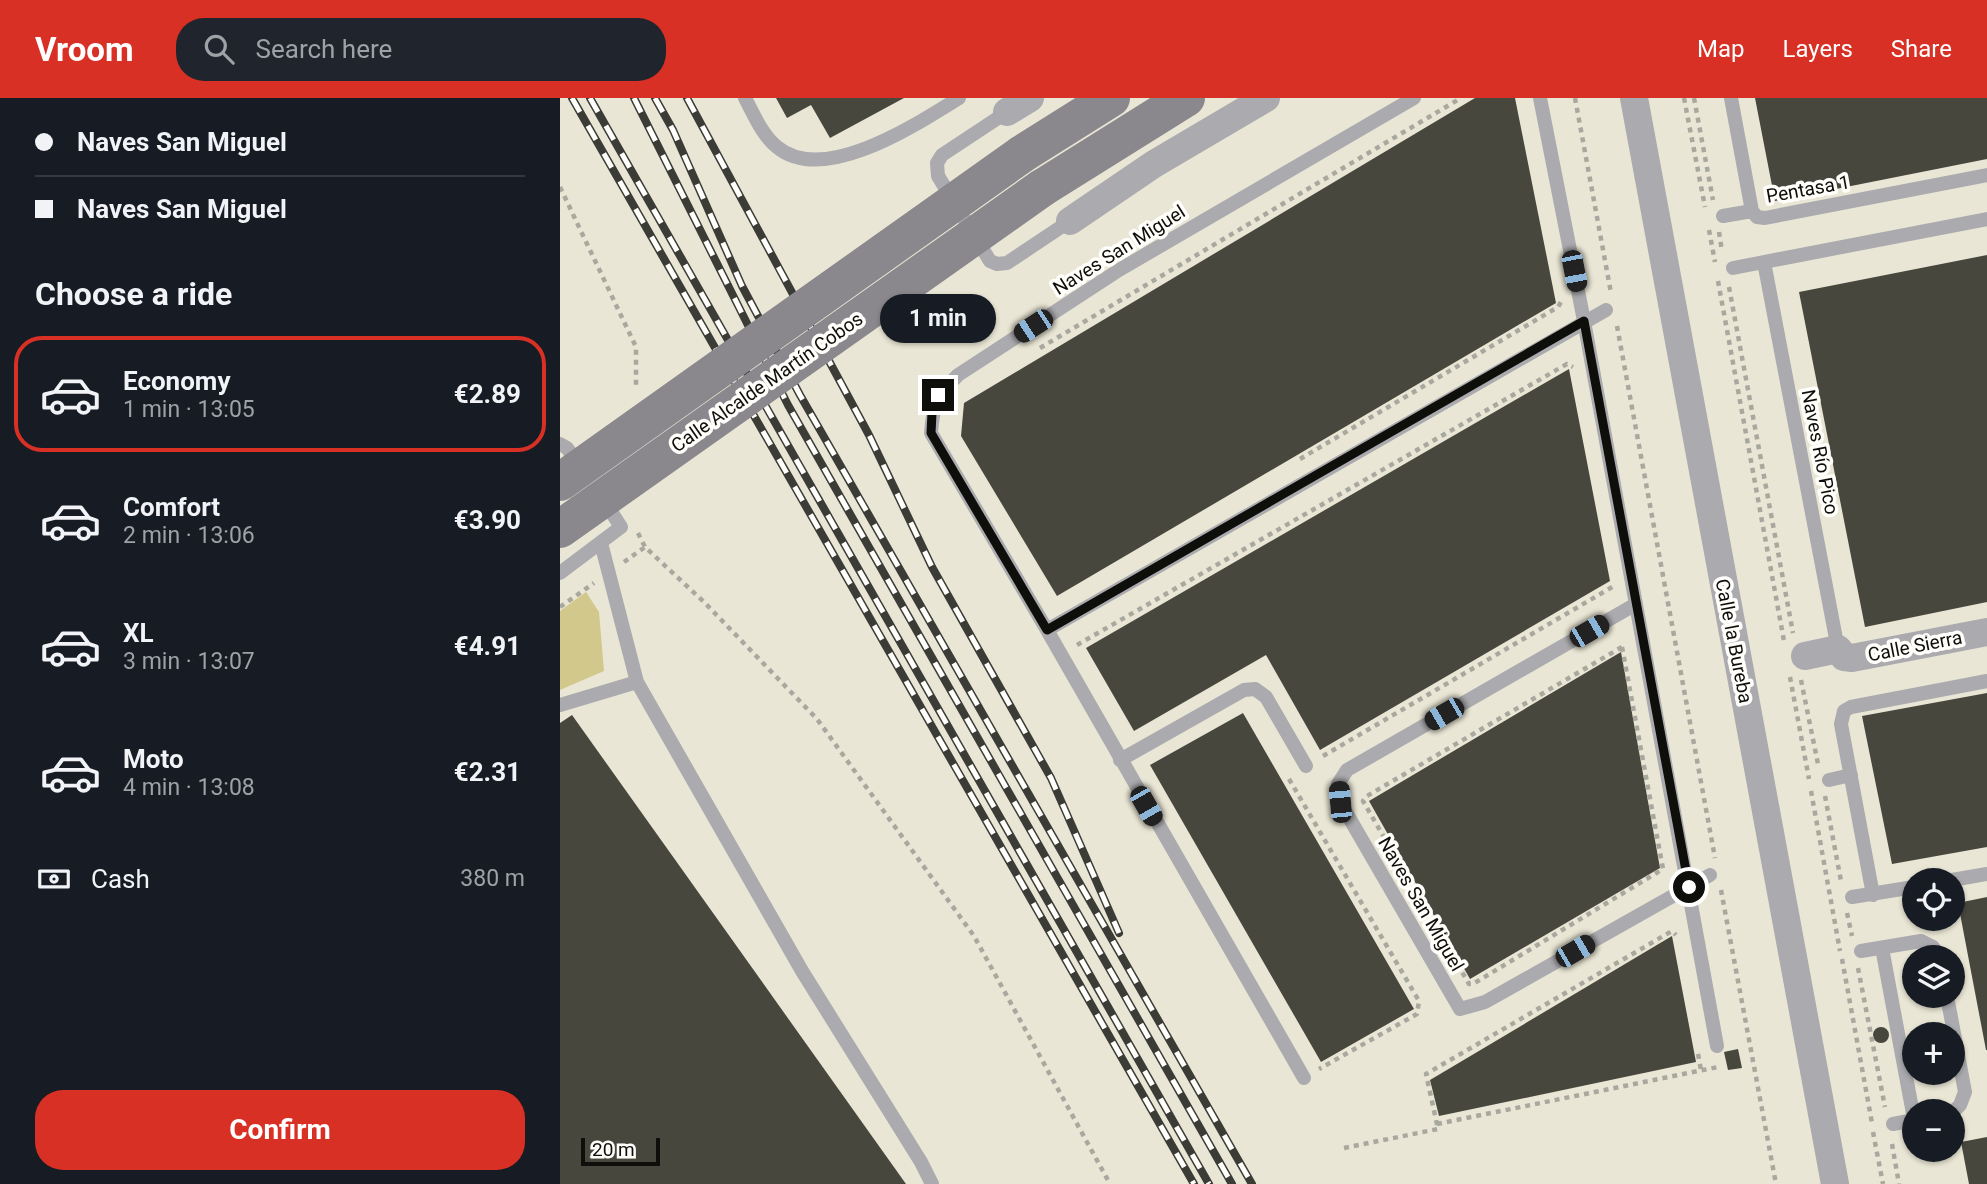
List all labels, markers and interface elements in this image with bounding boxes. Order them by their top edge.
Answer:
search box [176,18,666,81]
text: Vroom [35,30,134,69]
icon: search [200,30,238,68]
text: Search here [256,34,392,64]
text: Map [1697,35,1745,63]
text: Layers [1783,35,1853,63]
text: Share [1891,35,1952,63]
text: Naves San Miguel [77,127,287,157]
street label: Pentasa 1 [1764,170,1852,208]
text: Naves San Miguel [77,194,287,224]
street label: Naves San Miguel [1049,200,1189,300]
car [1560,248,1589,294]
text: Choose a ride [35,275,232,313]
callout: 1 min [880,294,996,342]
text: 1 min [909,305,967,332]
car [1010,306,1057,346]
street label: Calle Alcalde Martín Cobos [667,307,867,457]
icon: car [39,363,102,426]
text: Economy [123,366,230,396]
text: €2.89 [454,379,521,409]
route end [922,379,954,411]
street label: Naves Río Pico [1797,388,1843,516]
text: 1 min · 13:05 [123,396,255,423]
icon: car [39,489,102,552]
text: Comfort [123,492,220,522]
text: €3.90 [454,505,521,535]
text: 2 min · 13:06 [123,522,255,549]
street label: Calle la Bureba [1711,577,1757,705]
car [1566,611,1613,651]
icon: car [39,615,102,678]
text: XL [123,618,154,648]
street label: Calle Sierra [1866,626,1964,666]
text: €4.91 [454,631,521,661]
text: 3 min · 13:07 [123,648,255,675]
car [1421,694,1468,734]
icon: car [39,741,102,804]
text: Moto [123,744,184,774]
text: €2.31 [454,757,521,787]
text: 4 min · 13:08 [123,774,255,801]
car [1328,780,1353,824]
car [1127,783,1166,829]
street label: Naves San Miguel [1373,833,1469,975]
icon: cash [35,860,73,898]
text: Cash [91,864,150,894]
text: 380 m [460,865,525,892]
map controls [1902,868,1965,1162]
button: locate [1902,868,1965,931]
route start [1673,871,1705,903]
car [1552,931,1599,971]
button: layers [1902,945,1965,1008]
button: + [1902,1022,1965,1085]
button: Confirm [35,1090,525,1170]
button: − [1902,1099,1965,1162]
scale bar [581,1135,660,1167]
text: 20 m [592,1138,635,1161]

